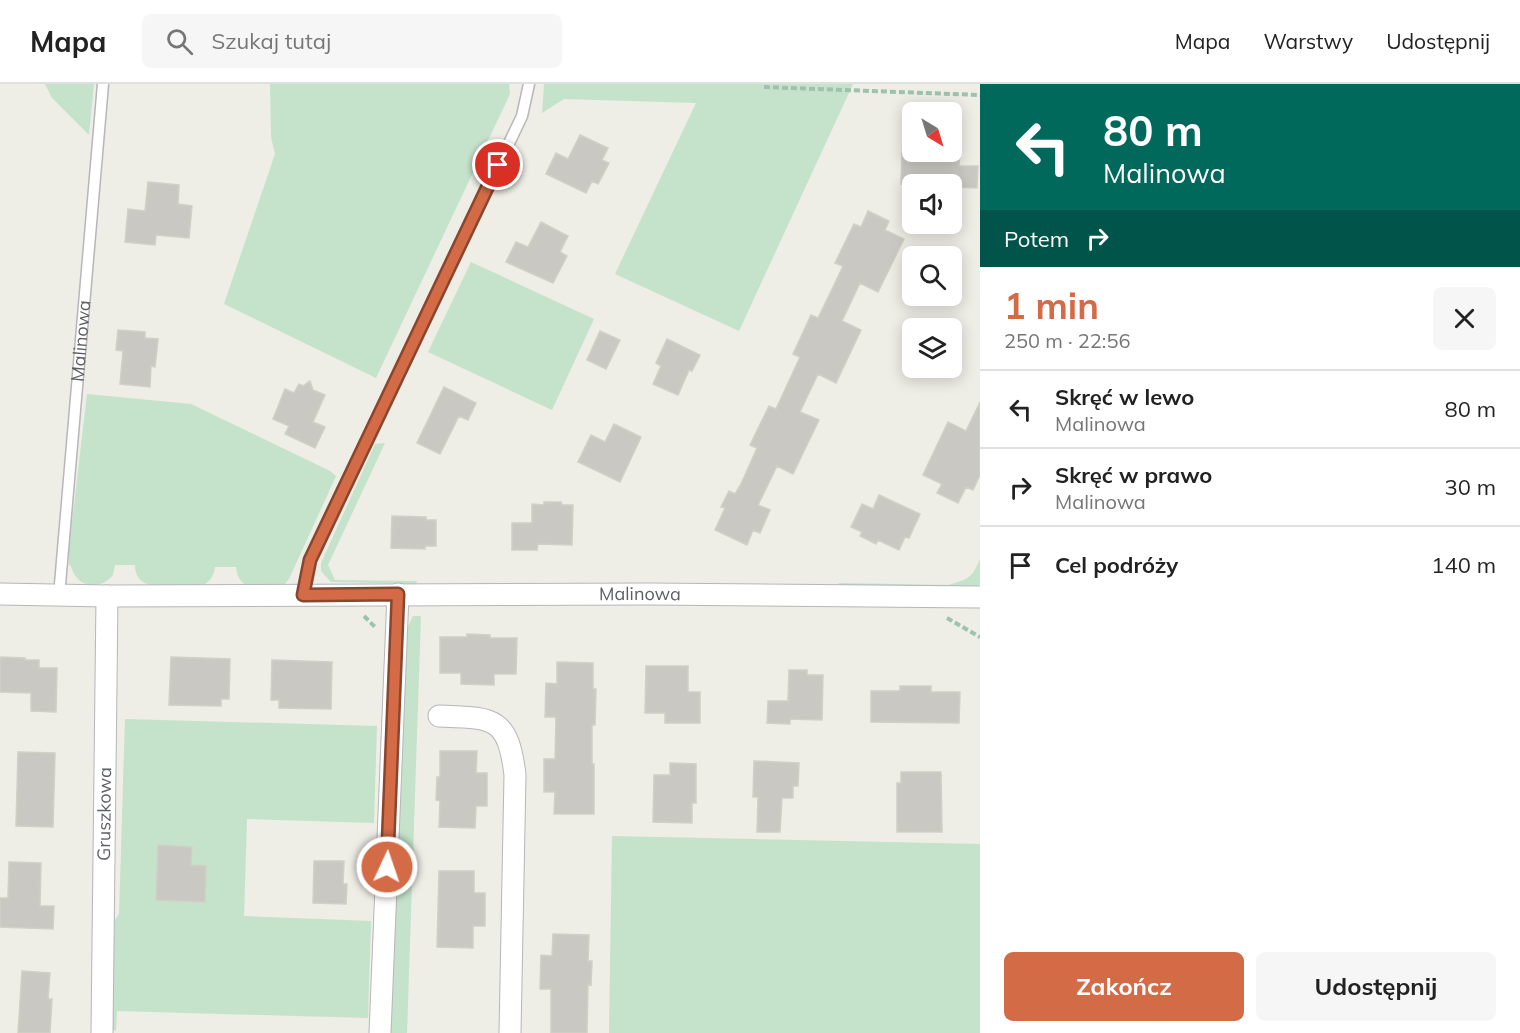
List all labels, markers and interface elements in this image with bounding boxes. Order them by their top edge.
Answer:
search box [142,14,562,68]
text: Mapa [30,24,106,59]
icon: search [163,25,196,58]
text: Szukaj tutaj [211,27,331,55]
text: Mapa [1175,28,1230,54]
text: Warstwy [1263,28,1353,54]
text: Udostępnij [1386,28,1490,54]
north arrow [902,102,962,162]
map controls [902,102,962,378]
text: 80 m [1103,104,1203,157]
icon: left [1004,108,1082,186]
pin [472,139,523,190]
icon: arrive [481,148,514,181]
text: Malinowa [1103,156,1226,190]
button: sound [902,174,962,234]
icon: right [1081,222,1114,255]
text: Potem [1004,225,1069,253]
button: search [902,246,962,306]
text: 1 min [1004,283,1099,328]
button: close [1433,287,1496,350]
street label: Malinowa [65,299,95,383]
button: layers [902,318,962,378]
text: 250 m · 22:56 [1004,328,1130,353]
text: Skręć w lewo [1055,383,1194,411]
icon: left [1004,393,1037,426]
text: 80 m [1445,395,1496,423]
text: Malinowa [1055,411,1146,436]
text: Skręć w prawo [1055,461,1212,489]
icon: right [1004,471,1037,504]
text: 30 m [1445,473,1496,501]
text: Malinowa [1055,489,1146,514]
icon: arrive [1004,549,1037,582]
text: Cel podróży [1055,551,1178,579]
text: 140 m [1431,551,1496,579]
street label: Malinowa [599,582,681,605]
street label: Gruszkowa [92,767,116,861]
position arrow [355,835,419,899]
button: Zakończ [1004,952,1244,1021]
button: Udostępnij [1256,952,1496,1021]

